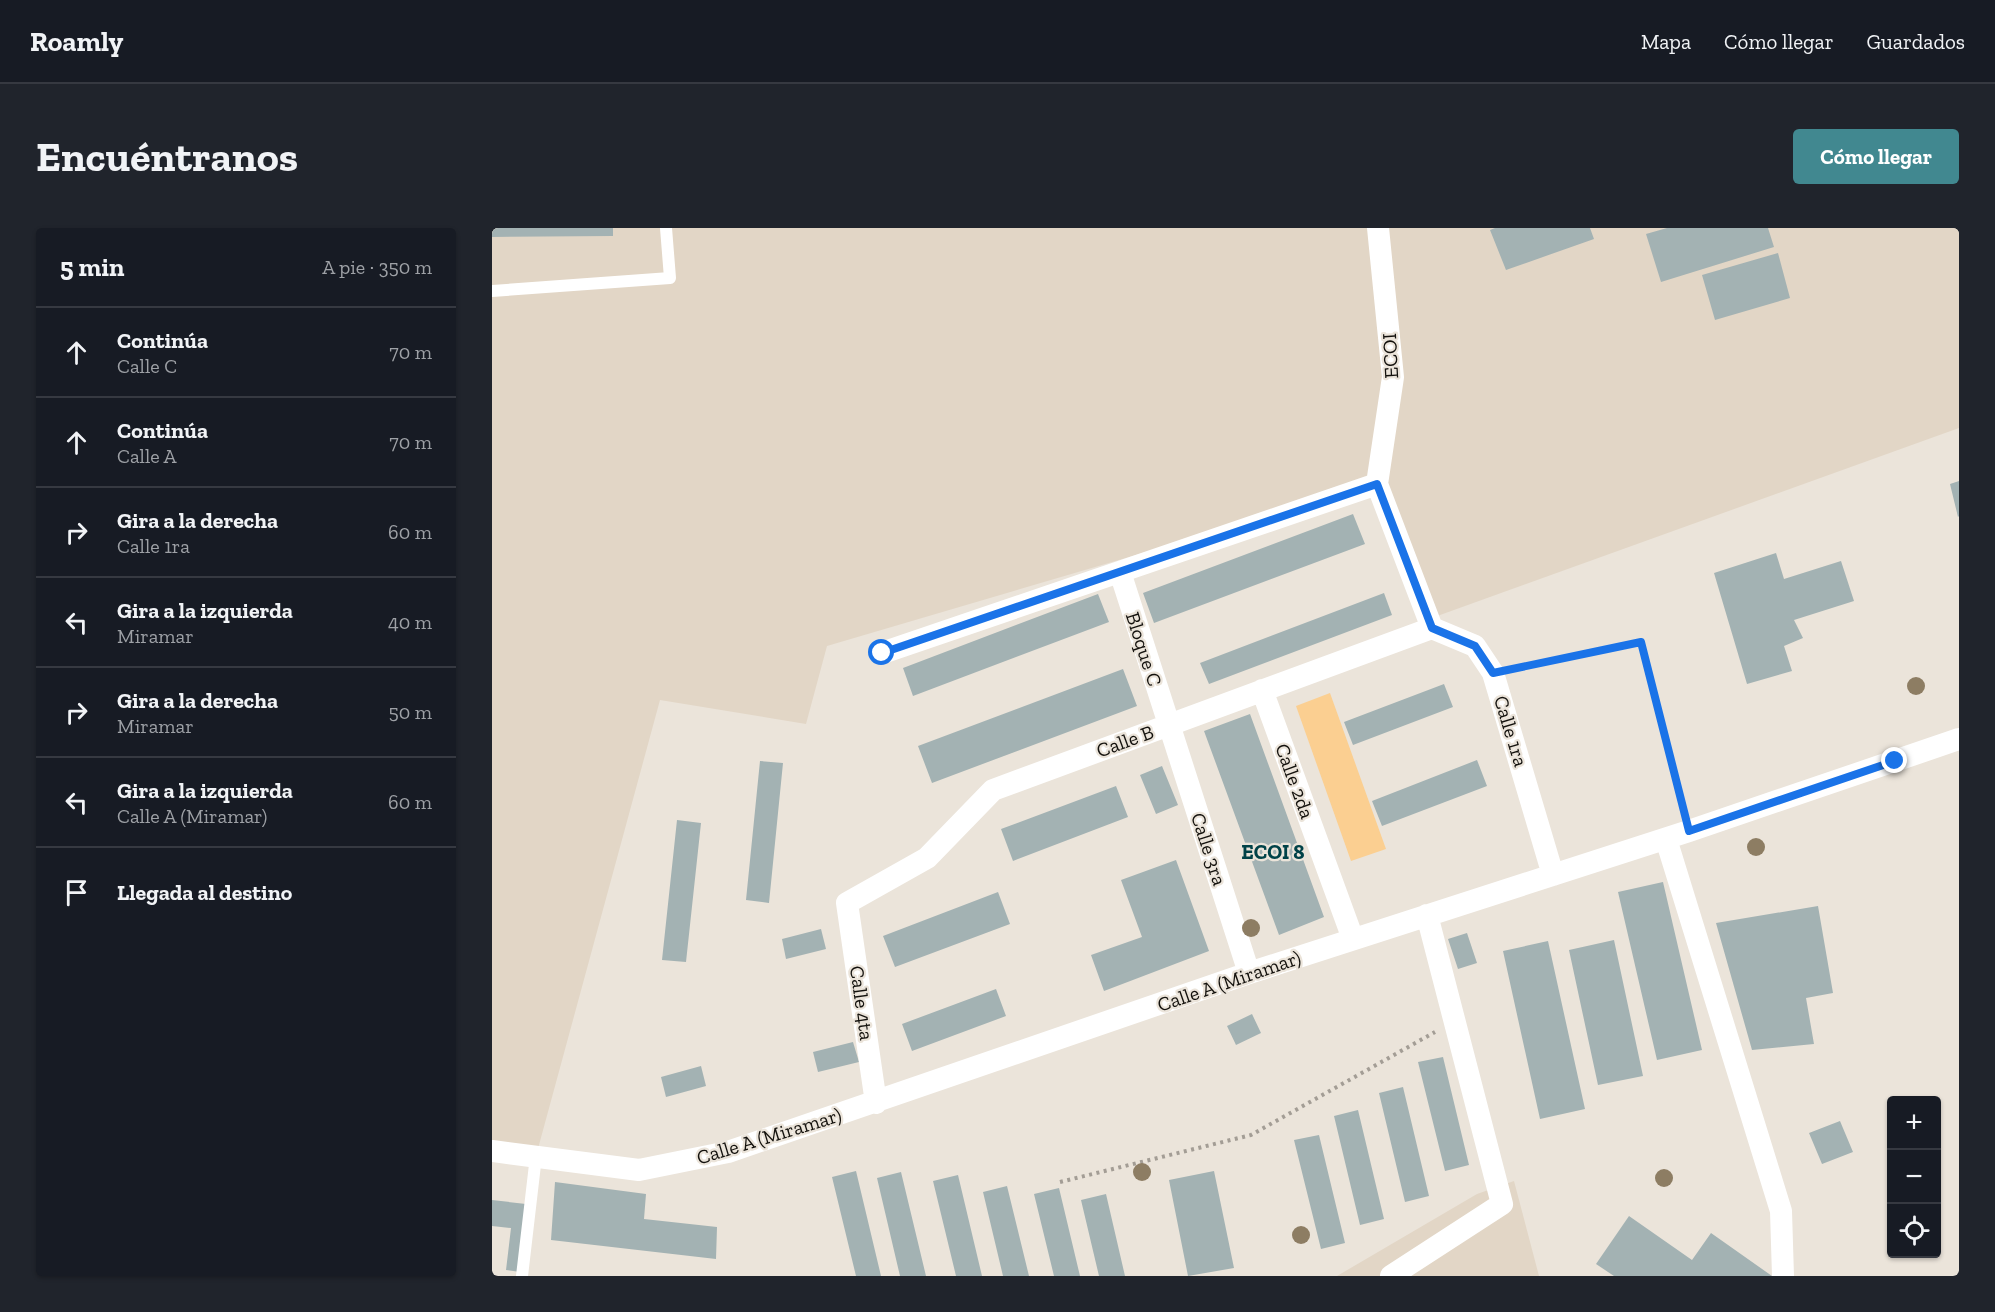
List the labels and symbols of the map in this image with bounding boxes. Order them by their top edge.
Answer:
street label: ECOI [1377,333,1403,379]
street label: Bloque C [1121,609,1167,689]
route start [868,639,894,665]
street label: Calle 1ra [1489,693,1533,770]
street label: Calle B [1093,720,1157,762]
street label: Calle 2da [1270,740,1320,822]
route end [1881,747,1907,773]
street label: Calle 3ra [1186,810,1232,889]
district label: ECOI 8 [1241,839,1305,864]
street label: Calle A (Miramar) [1154,945,1304,1017]
street label: Calle 4ta [845,964,879,1042]
street label: Calle A (Miramar) [694,1103,844,1169]

